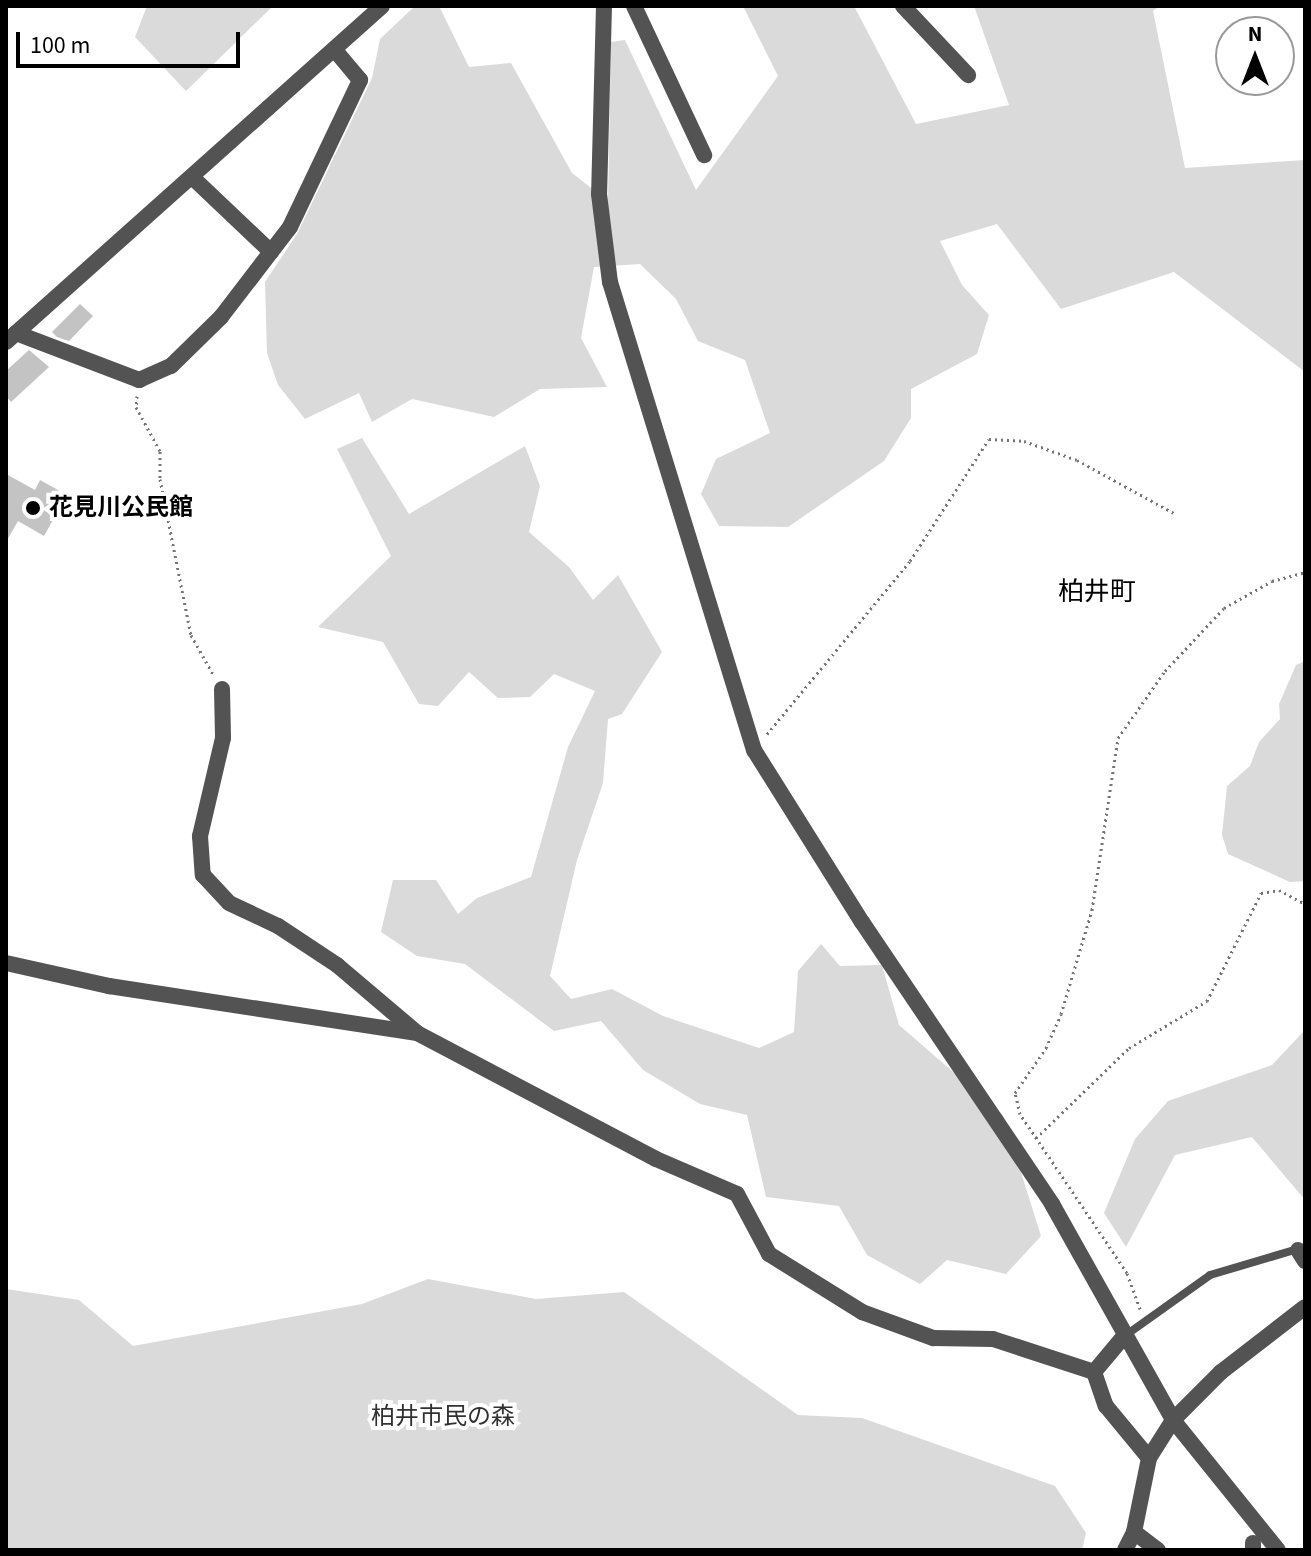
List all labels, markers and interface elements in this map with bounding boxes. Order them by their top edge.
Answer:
scale bar [20,16,244,66]
north arrow [1215,16,1295,96]
text: N [1248,18,1262,50]
text: 100 m [30,28,90,63]
place label: 花見川公民館 [49,494,193,522]
marker: 花見川公民館 [24,499,42,517]
district label: 柏井町 [1058,576,1136,608]
park label: 柏井市民の森 [371,1403,515,1431]

